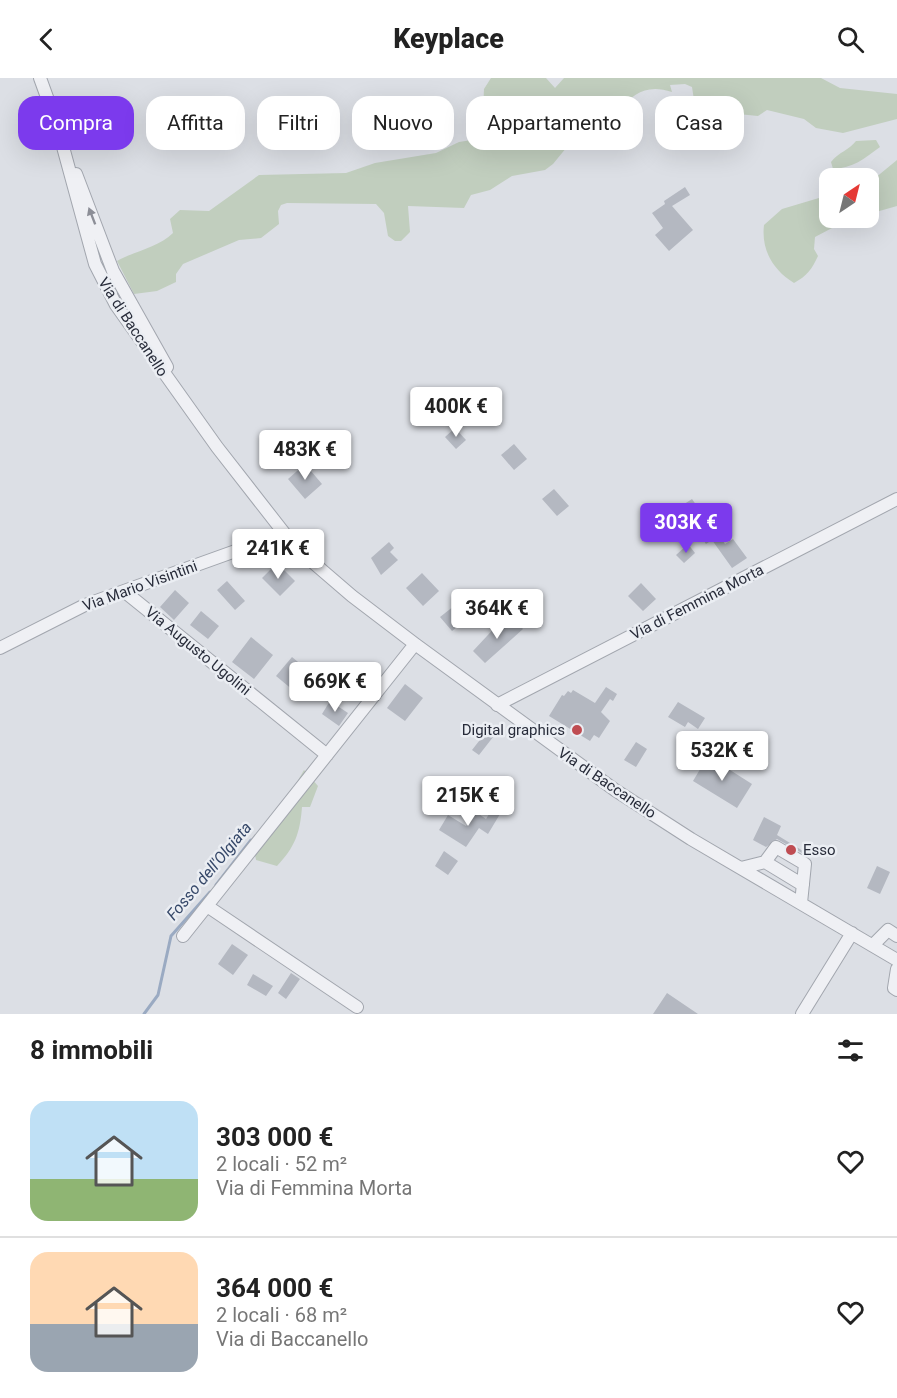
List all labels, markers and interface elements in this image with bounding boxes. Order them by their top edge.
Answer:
icon: back [30,23,63,56]
text: Keyplace [393,23,504,55]
icon: search [834,23,867,56]
chip: Compra [18,96,134,150]
chip: Affitta [146,96,245,150]
chip: Filtri [257,96,340,150]
chip: Nuovo [352,96,454,150]
chip: Appartamento [466,96,643,150]
chip: Casa [655,96,744,150]
north arrow [819,168,879,228]
map controls [819,168,879,228]
one-way arrow [87,207,97,225]
street label: Via di Baccanello [94,274,172,380]
pin: 400K € [407,387,505,438]
text: 400K € [424,394,488,418]
pin: 483K € [256,430,354,481]
text: 483K € [273,437,337,461]
pin: 303K € [637,503,735,554]
text: 303K € [654,510,718,534]
pin: 241K € [229,529,327,580]
text: 241K € [246,536,310,560]
street label: Via Mario Visintini [80,557,200,615]
street label: Via di Femmina Morta [627,561,767,643]
pin: 364K € [448,589,546,640]
text: 364K € [465,596,529,620]
street label: Via Augusto Ugolini [142,603,254,699]
pin: 669K € [286,662,384,713]
text: 669K € [303,669,367,693]
place label: Digital graphics [462,721,565,739]
marker: Digital graphics [570,723,584,737]
pin: 532K € [673,731,771,782]
text: 532K € [690,738,754,762]
street label: Via di Baccanello [555,744,659,822]
pin: 215K € [419,776,517,827]
text: 215K € [436,783,500,807]
water label: Fosso dell'Olgiata [162,818,256,924]
place label: Esso [803,841,836,859]
marker: Esso [784,843,798,857]
icon: filters [834,1034,867,1067]
text: 8 immobili [30,1035,153,1065]
text: 303 000 € [216,1122,333,1152]
icon: home [78,1125,150,1197]
icon: heart [834,1145,867,1178]
text: 2 locali · 52 m² [216,1152,347,1176]
text: Via di Femmina Morta [216,1176,412,1200]
text: 364 000 € [216,1273,333,1303]
icon: home [78,1276,150,1348]
icon: heart [834,1296,867,1329]
text: 2 locali · 68 m² [216,1303,347,1327]
text: Via di Baccanello [216,1327,368,1351]

